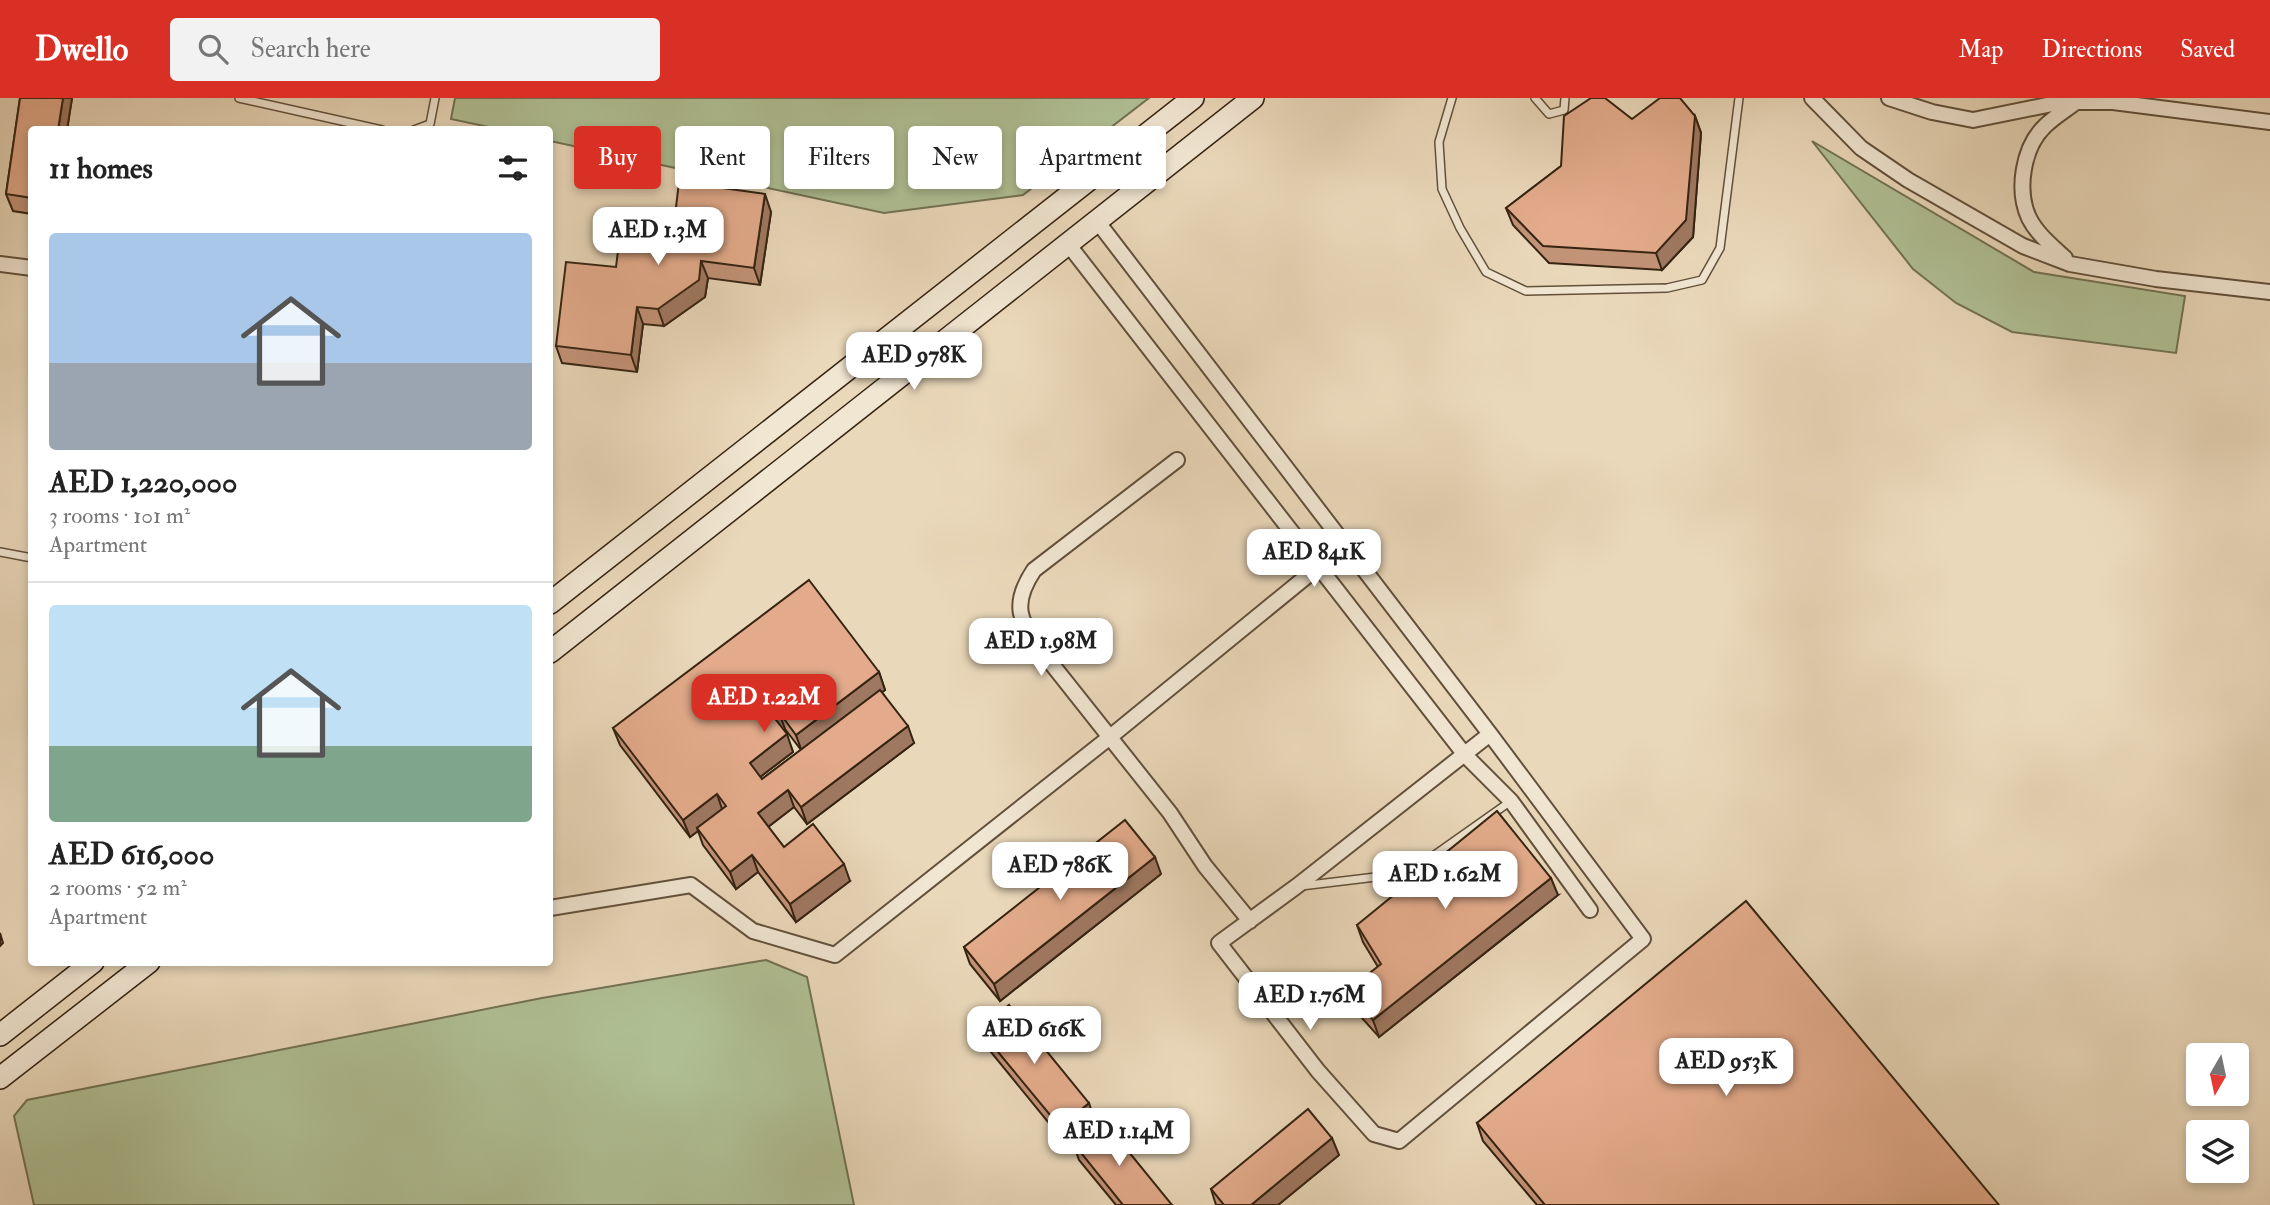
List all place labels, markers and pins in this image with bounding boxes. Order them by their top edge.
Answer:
pin: AED 1.3M [586,208,730,267]
pin: AED 978K [842,332,986,392]
pin: AED 841K [1242,530,1386,589]
pin: AED 1.98M [961,618,1121,678]
pin: AED 1.22M [684,674,844,734]
pin: AED 786K [988,842,1132,902]
pin: AED 1.62M [1365,852,1525,911]
pin: AED 1.76M [1230,972,1390,1032]
pin: AED 616K [962,1006,1106,1066]
pin: AED 953K [1654,1038,1798,1098]
pin: AED 1.14M [1039,1108,1199,1168]

